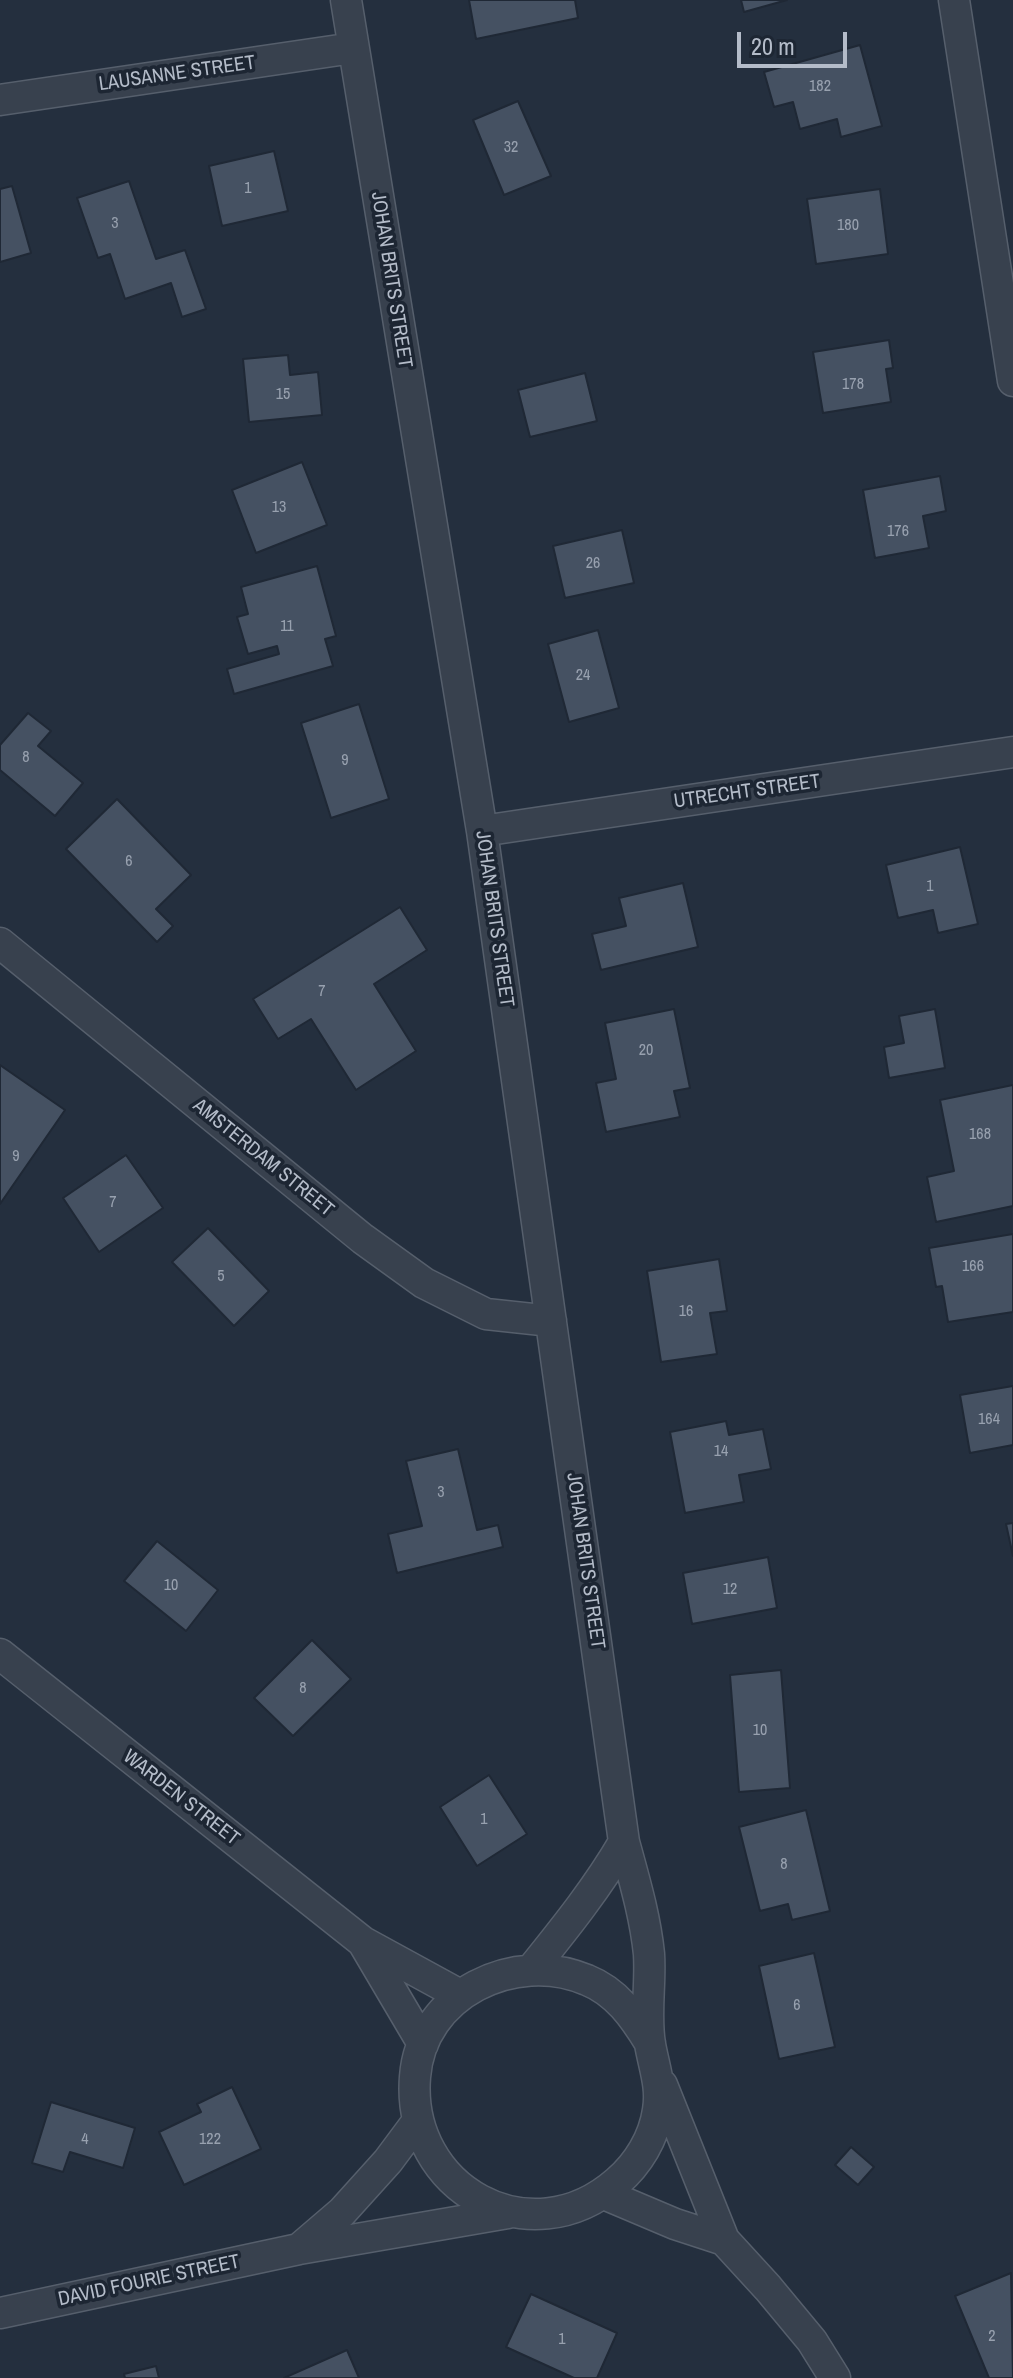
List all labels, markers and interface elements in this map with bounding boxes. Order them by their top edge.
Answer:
scale bar [741,16,851,66]
text: 20 m [751,30,795,62]
street label: LAUSANNE STREET [97,51,257,97]
house number: 182 [809,77,831,97]
house number: 32 [504,138,518,158]
house number: 1 [244,179,252,199]
street label: JOHAN BRITS STREET [365,190,417,370]
house number: 3 [111,214,119,234]
house number: 180 [837,216,859,236]
house number: 178 [842,375,864,395]
house number: 15 [276,385,290,405]
house number: 13 [272,498,286,518]
house number: 176 [887,522,909,542]
house number: 26 [586,554,600,574]
house number: 11 [280,617,294,637]
house number: 24 [576,666,590,686]
house number: 8 [22,748,30,768]
house number: 9 [341,751,349,771]
street label: UTRECHT STREET [672,770,822,814]
street label: JOHAN BRITS STREET [470,829,518,1009]
house number: 6 [125,852,133,872]
house number: 1 [926,877,934,897]
house number: 7 [318,982,326,1002]
house number: 20 [639,1041,653,1061]
street label: AMSTERDAM STREET [188,1094,338,1222]
house number: 168 [969,1125,991,1145]
house number: 9 [12,1147,20,1167]
house number: 7 [109,1193,117,1213]
house number: 166 [962,1257,984,1277]
house number: 5 [217,1267,225,1287]
house number: 16 [679,1302,693,1322]
house number: 164 [978,1410,1000,1430]
house number: 14 [714,1442,728,1462]
street label: JOHAN BRITS STREET [561,1471,609,1651]
house number: 3 [437,1483,445,1503]
house number: 10 [164,1576,178,1596]
house number: 12 [723,1580,737,1600]
house number: 8 [299,1679,307,1699]
house number: 10 [753,1721,767,1741]
street label: WARDEN STREET [118,1745,244,1851]
house number: 1 [480,1810,488,1830]
house number: 8 [780,1855,788,1875]
house number: 6 [793,1996,801,2016]
house number: 4 [81,2130,89,2150]
house number: 122 [199,2130,221,2150]
street label: DAVID FOURIE STREET [56,2250,242,2312]
house number: 2 [988,2327,996,2347]
house number: 1 [558,2330,566,2350]

